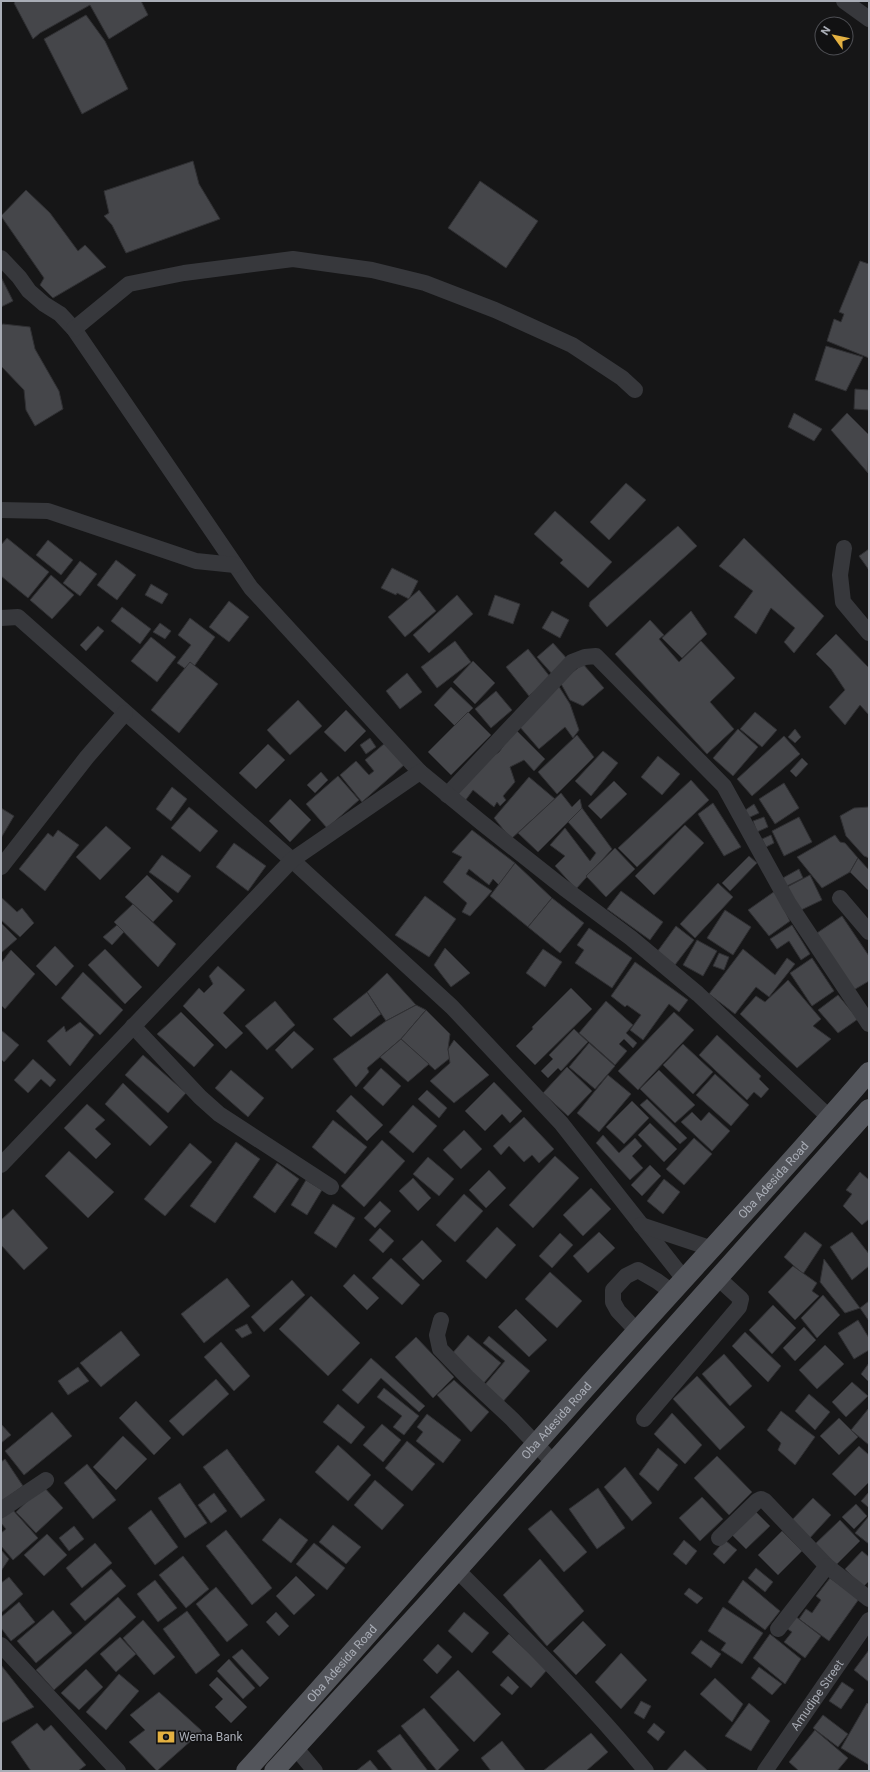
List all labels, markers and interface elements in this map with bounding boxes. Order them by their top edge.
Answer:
north arrow [814,16,854,56]
text: N [818,24,834,38]
street label: Oba Adesida Road [735,1139,812,1222]
street label: Oba Adesida Road [519,1379,594,1462]
street label: Oba Adesida Road [304,1622,380,1705]
street label: Amudipe Street [788,1657,846,1733]
bank icon: Wema Bank [156,1727,176,1747]
place label: Wema Bank [179,1730,243,1744]

